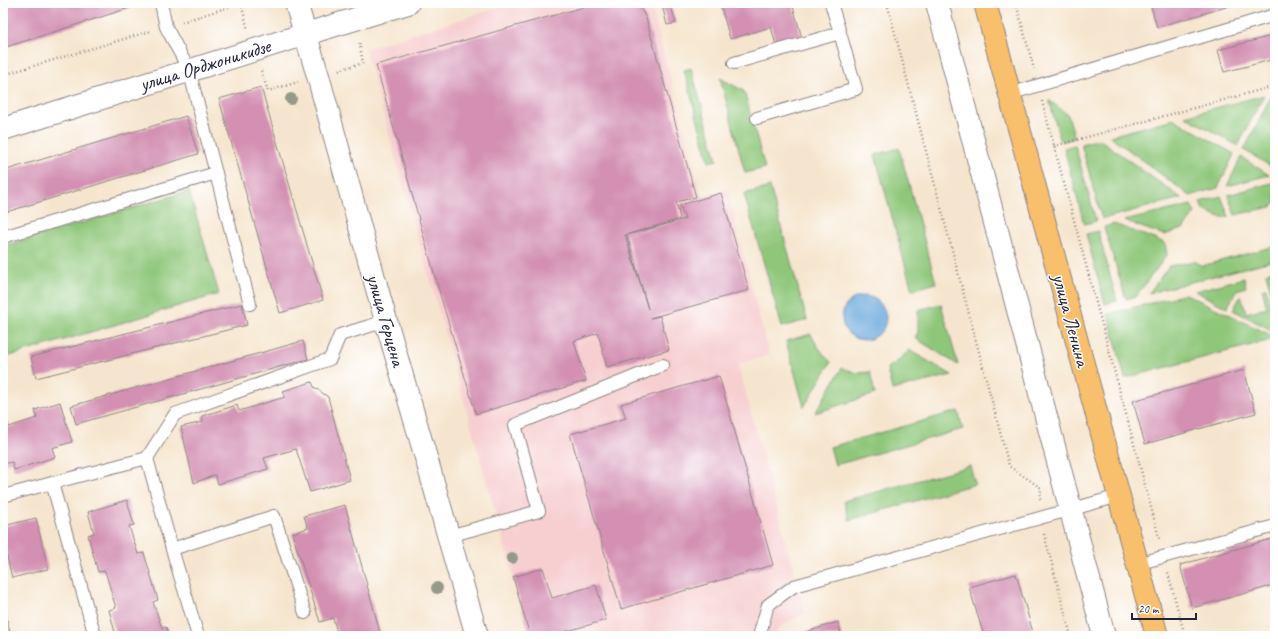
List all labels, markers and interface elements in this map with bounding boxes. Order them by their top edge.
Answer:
street label: улица Орджоникидзе [136,33,275,97]
street label: улица Герцена [361,270,412,371]
street label: улица Ленина [1046,270,1096,371]
scale bar [1132,595,1196,621]
text: 20 m [1138,601,1160,617]

